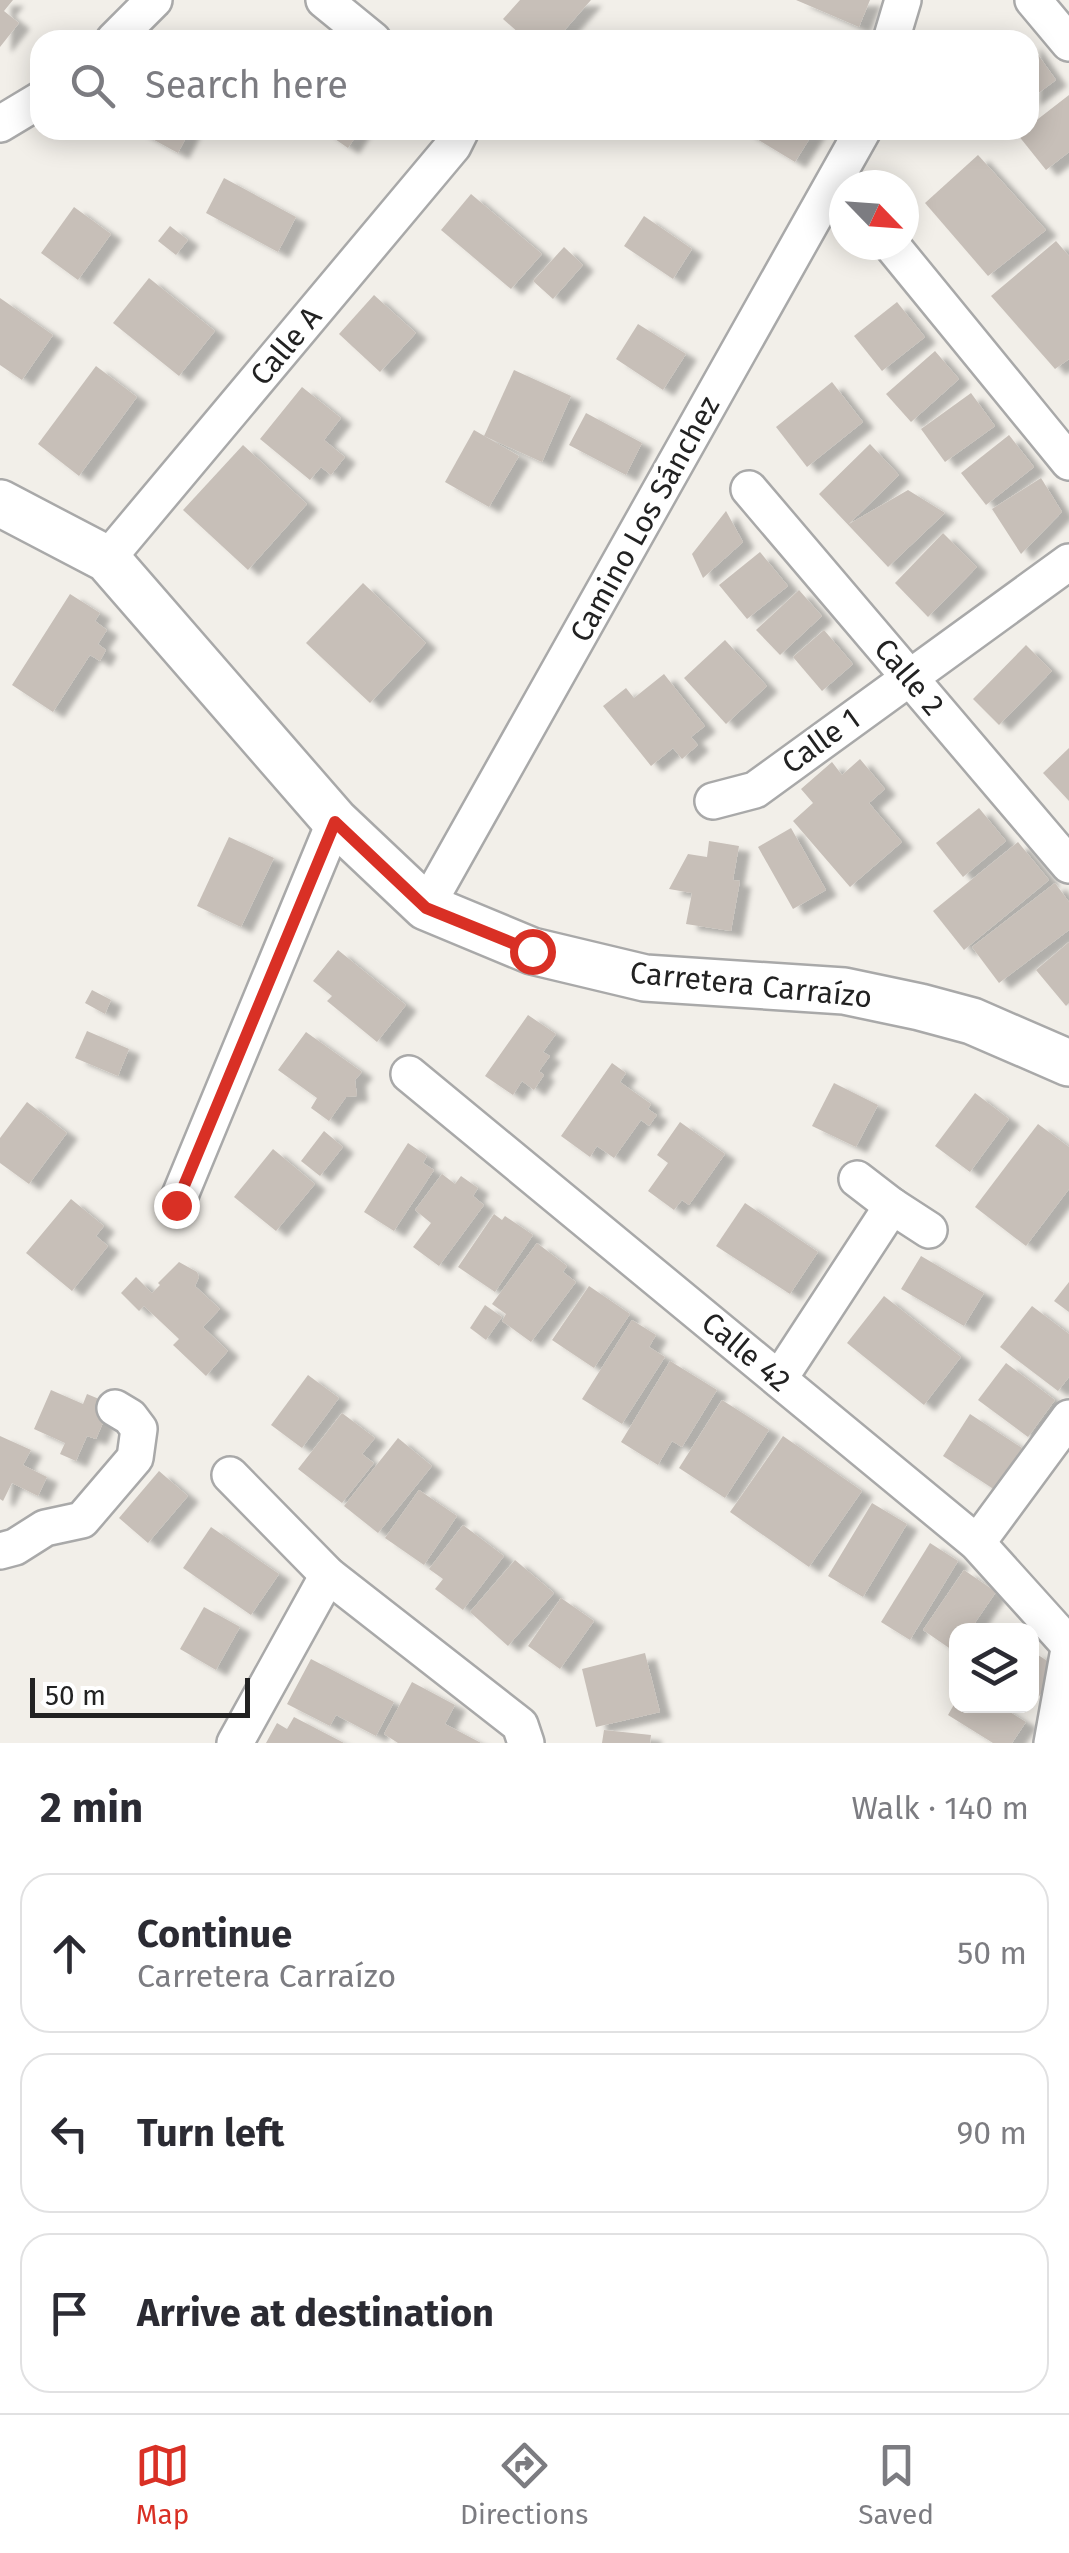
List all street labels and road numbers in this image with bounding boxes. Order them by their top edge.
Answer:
street label: Calle A [243,299,330,393]
street label: Camino Los Sánchez [563,390,727,648]
street label: Calle 2 [867,631,951,723]
street label: Calle 1 [775,701,867,781]
street label: Carretera Carraízo [628,954,874,1016]
street label: Calle 42 [694,1305,798,1399]

